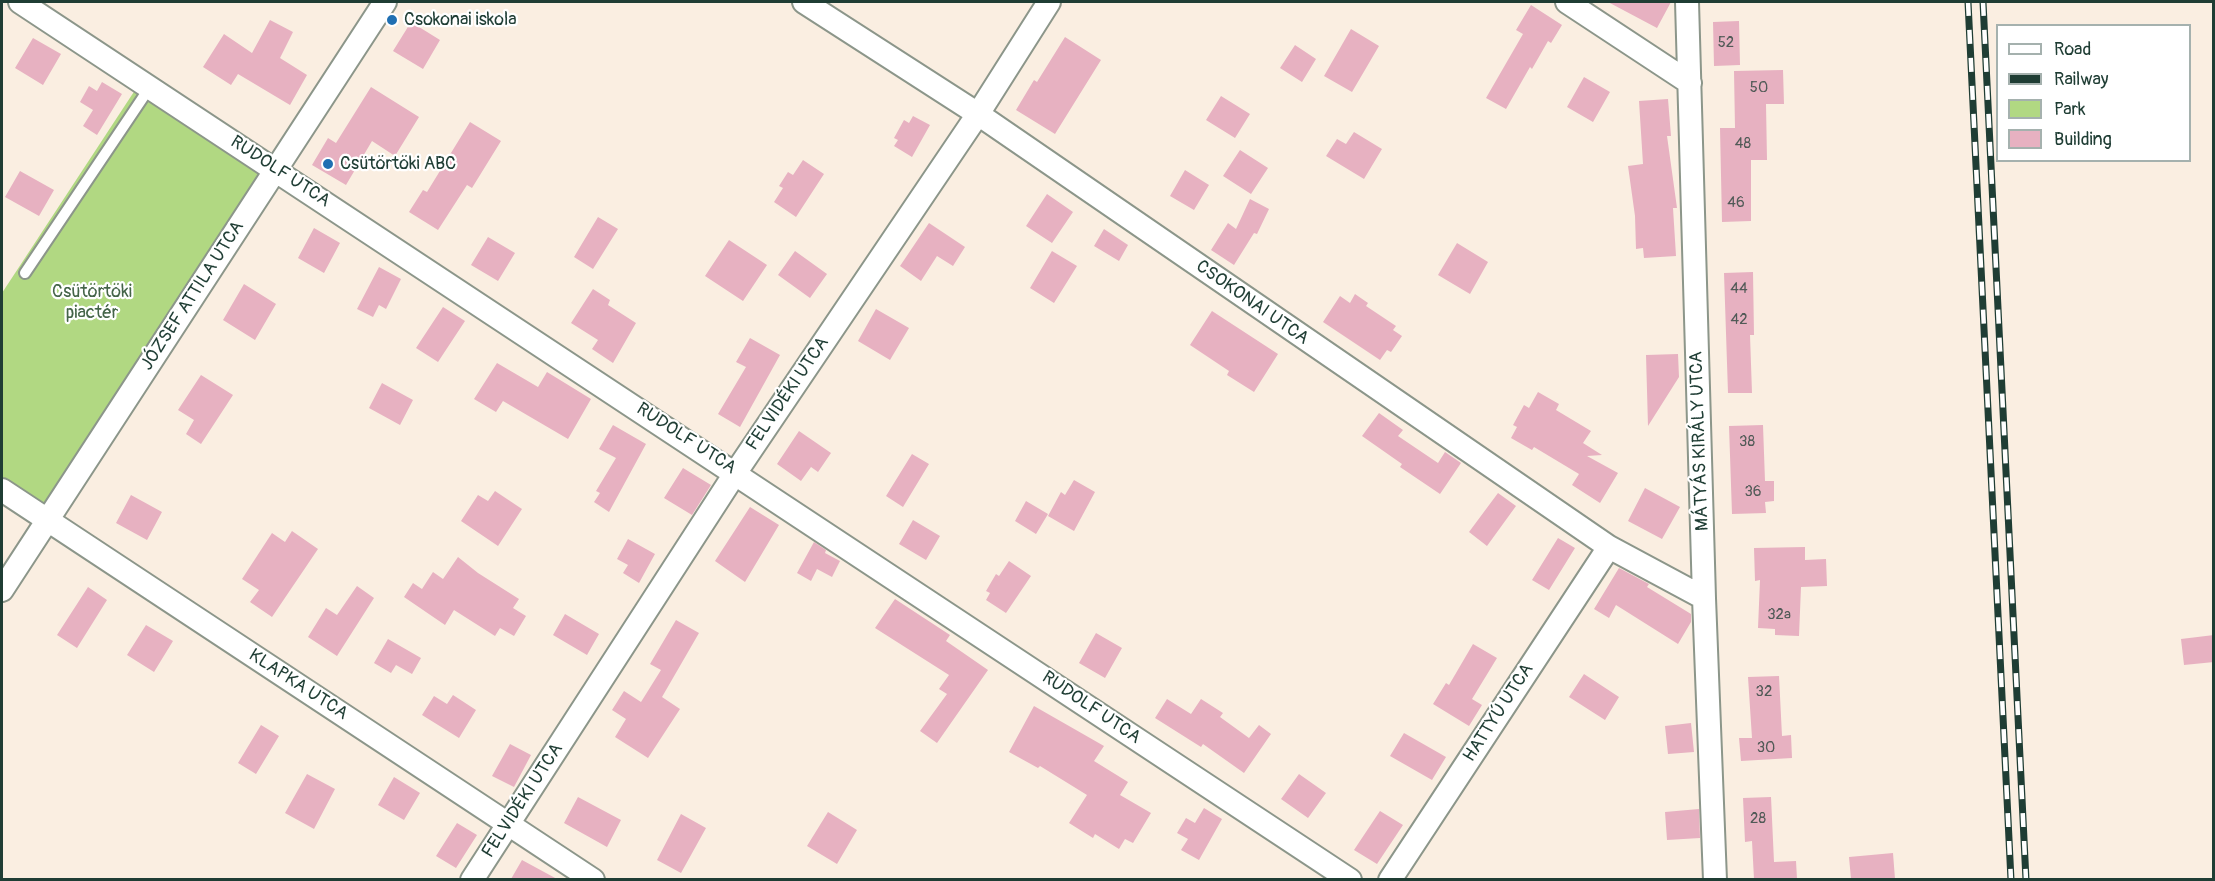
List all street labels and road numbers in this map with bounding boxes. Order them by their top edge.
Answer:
street label: RUDOLF UTCA [226,132,334,212]
street label: JÓZSEF ATTILA UTCA [137,217,249,375]
street label: CSOKONAI UTCA [1191,256,1313,350]
street label: FELVIDÉKI UTCA [742,333,834,455]
street label: MÁTYÁS KIRÁLY UTCA [1686,351,1714,531]
street label: RUDOLF UTCA [632,399,740,479]
street label: KLAPKA UTCA [244,645,352,725]
street label: HATTYÚ UTCA [1459,660,1539,766]
street label: RUDOLF UTCA [1037,667,1145,749]
street label: FELVIDÉKI UTCA [478,740,568,862]

